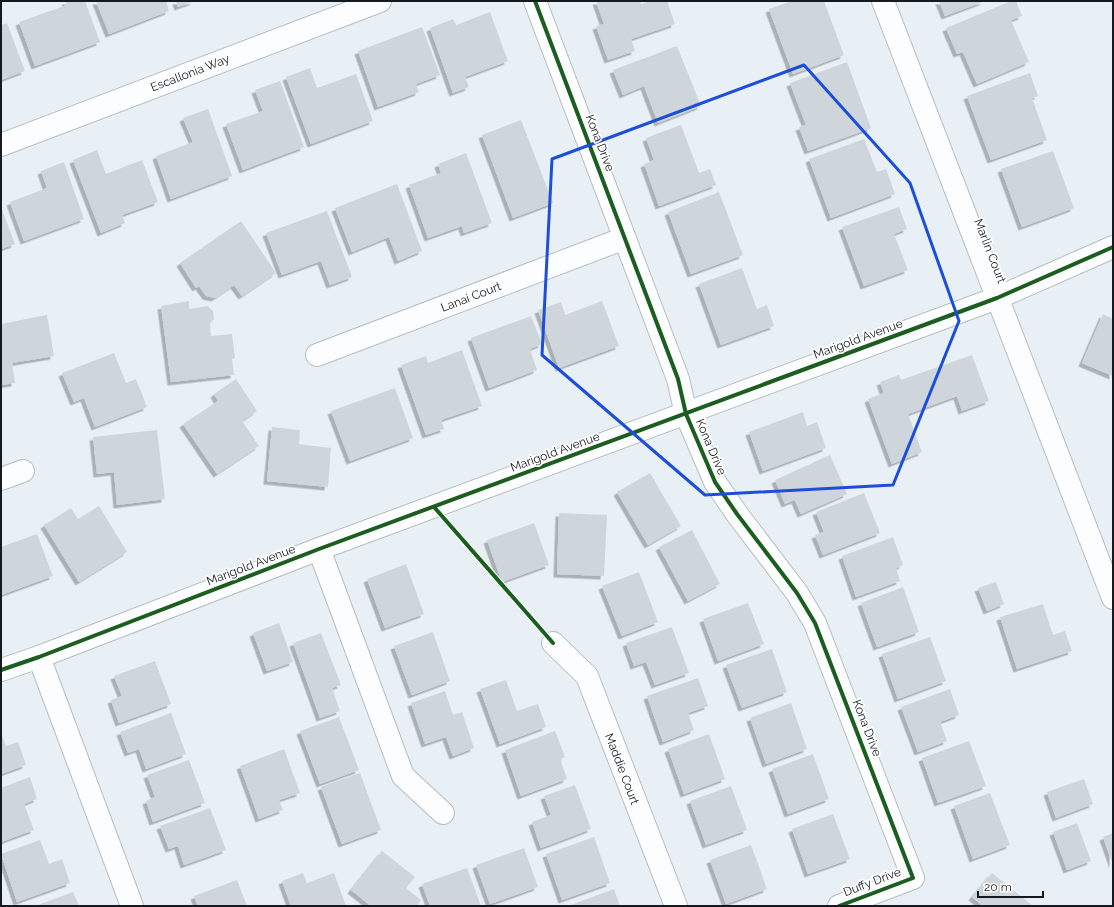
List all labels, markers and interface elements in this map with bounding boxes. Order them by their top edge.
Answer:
street label: Escallonia Way [149,51,232,94]
street label: Kona Drive [583,113,617,173]
street label: Marlin Court [971,217,1009,285]
street label: Lanai Court [439,279,503,315]
street label: Marigold Avenue [811,316,905,362]
street label: Kona Drive [693,417,729,477]
street label: Marigold Avenue [508,429,602,475]
street label: Marigold Avenue [205,542,297,588]
street label: Kona Drive [850,698,884,758]
street label: Maddie Court [602,731,642,807]
street label: Duffy Drive [841,865,903,899]
scale bar [978,873,1043,899]
text: 20 m [984,880,1012,894]

